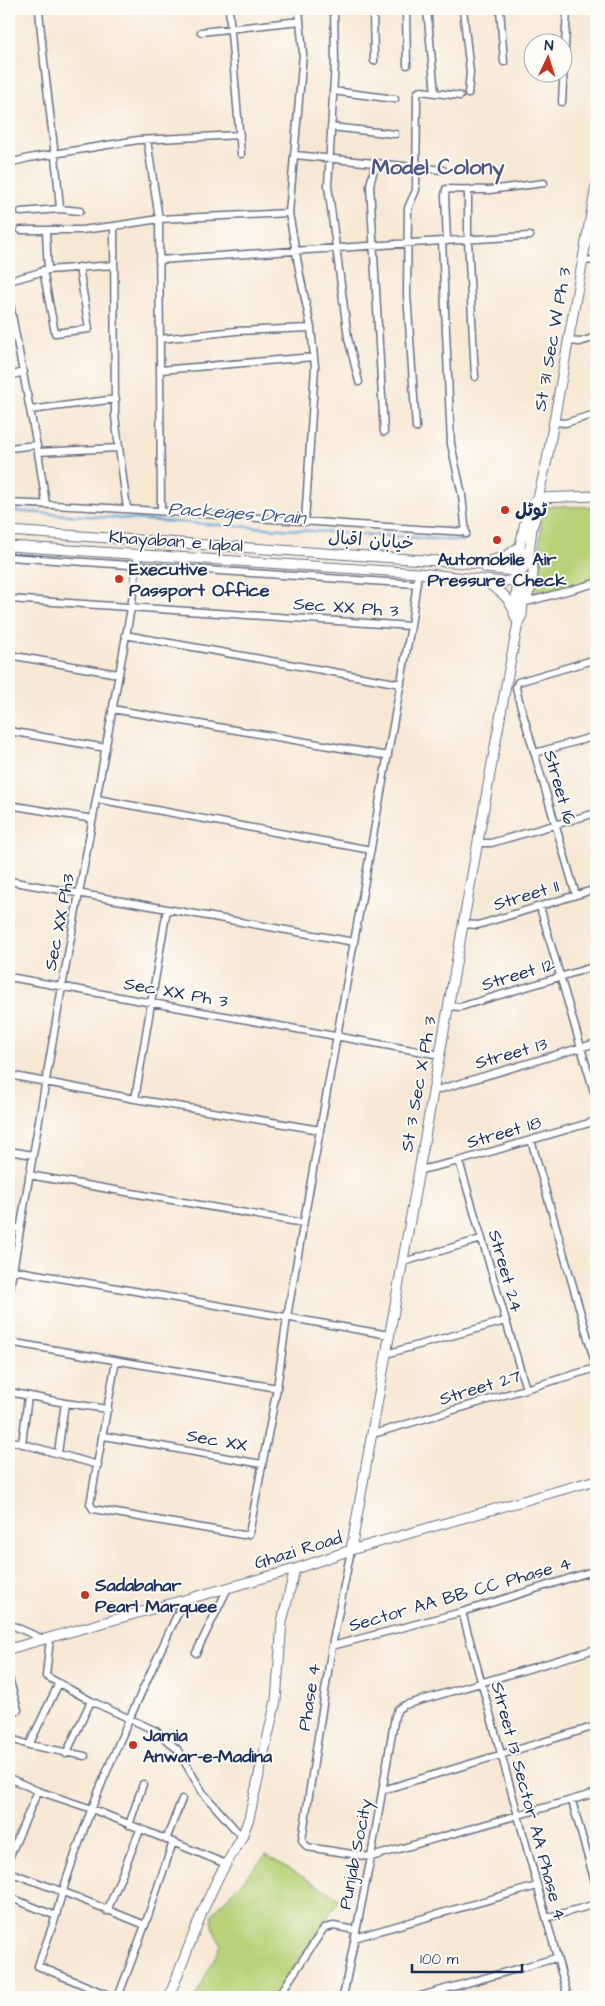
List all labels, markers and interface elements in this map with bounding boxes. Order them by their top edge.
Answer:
north arrow [522,32,572,82]
text: N [544,36,554,56]
district label: Model Colony [372,152,505,185]
street label: St 31 Sec W Ph 3 [528,265,577,413]
water label: Packeges Drain [167,495,308,532]
place label: ٹوٹل [515,498,548,523]
marker: ٹوٹل [499,504,511,516]
street label: Khayaban e Iqbal [108,524,244,560]
street label: خیابان اقبال [327,525,415,556]
marker: Automobile Air Pressure Check [491,534,503,546]
place label: Automobile Air Pressure Check [427,547,567,593]
place label: Executive Passport Office [129,557,270,603]
marker: Executive Passport Office [113,573,125,585]
street label: Sec XX Ph 3 [292,591,399,624]
street label: Street 16 [537,747,582,827]
street label: Sec XX Ph3 [38,871,81,973]
street label: Street 11 [490,874,562,917]
street label: Street 12 [478,951,558,997]
street label: Sec XX Ph 3 [122,971,230,1014]
street label: St 3 Sec X Ph 3 [394,1014,443,1154]
street label: Street 13 [472,1031,550,1076]
street label: Street 18 [464,1110,545,1155]
street label: Street 24 [482,1227,529,1316]
street label: Street 27 [436,1363,524,1412]
street label: Sec XX [184,1423,250,1458]
street label: Ghazi Road [251,1525,345,1576]
street label: Sector AA BB CC Phase 4 [346,1551,575,1638]
place label: Sadabahar Pearl Marquee [94,1573,217,1619]
marker: Sadabahar Pearl Marquee [79,1589,91,1601]
street label: Phase 4 [292,1662,327,1733]
street label: Street 13 Sector AA Phase 4 [485,1679,573,1924]
place label: Jamia Anwar-e-Madina [142,1723,273,1769]
marker: Jamia Anwar-e-Madina [127,1739,139,1751]
street label: Punjab Socity [333,1797,379,1912]
scale bar [412,1941,522,1973]
text: 100 m [420,1949,459,1970]

